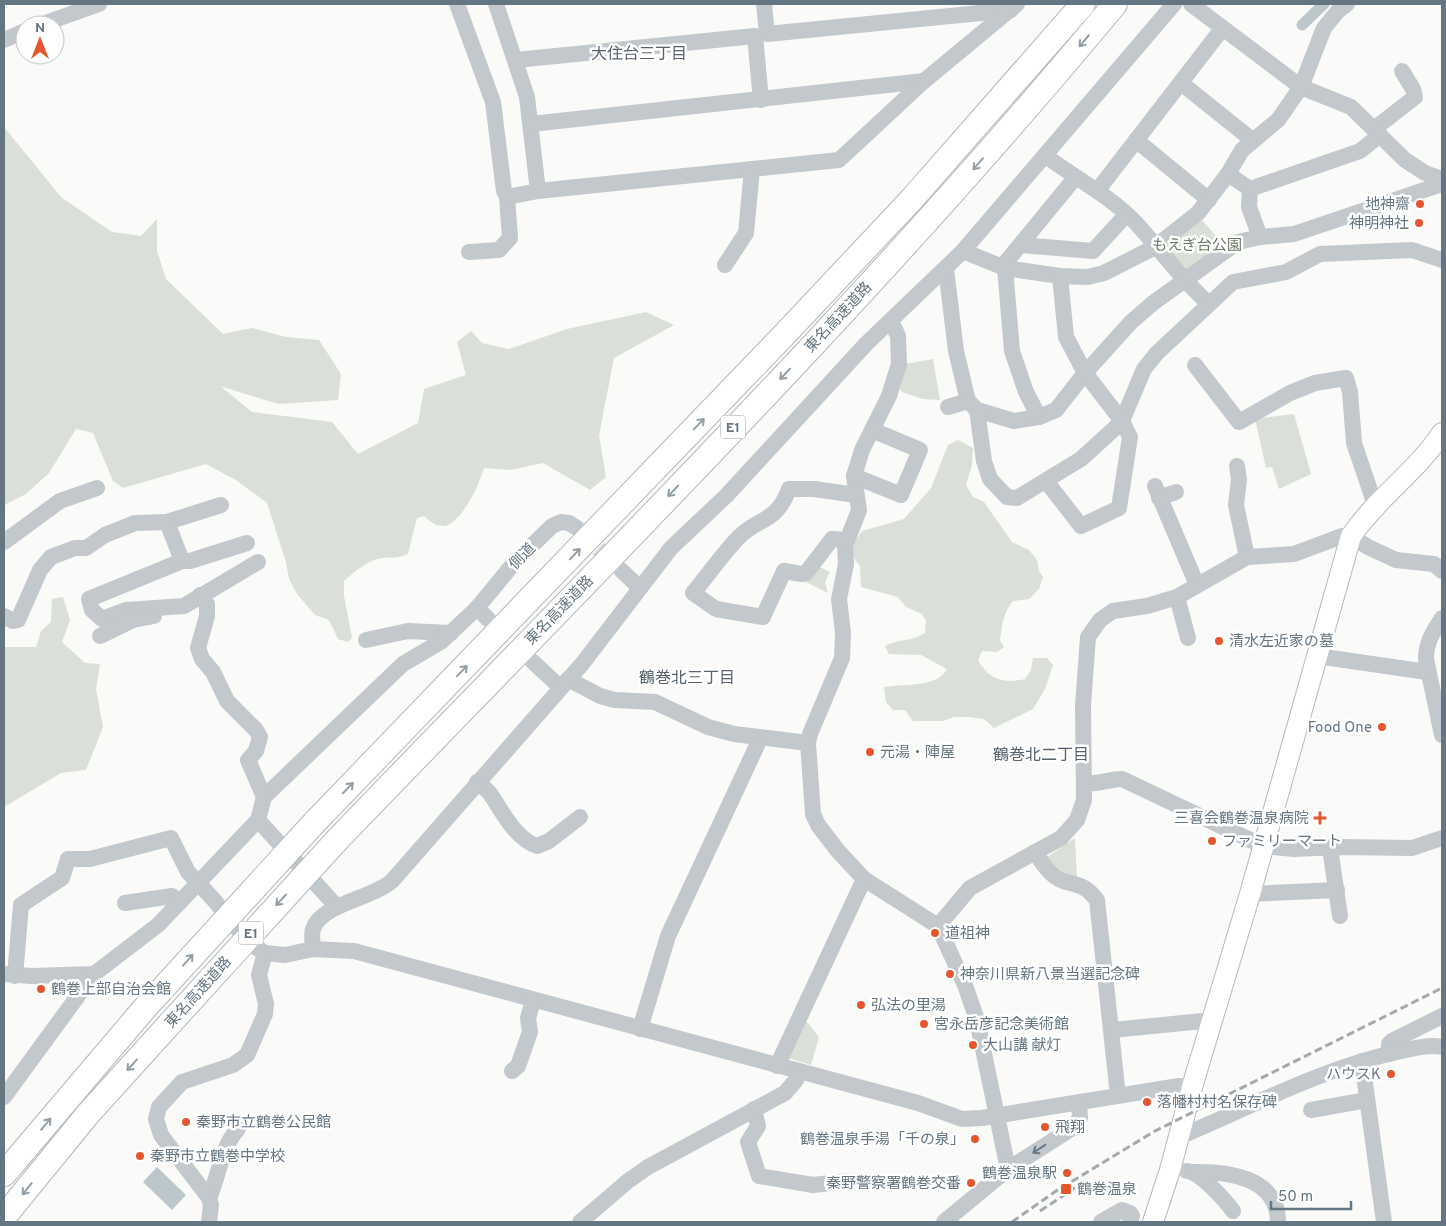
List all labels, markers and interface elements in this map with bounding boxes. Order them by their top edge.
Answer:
north arrow [15,15,65,65]
text: N [35,20,45,37]
one-way arrow [1079,35,1090,48]
district label: 大住台三丁目 [591,45,687,65]
one-way arrow [972,158,984,171]
place label: 地神齋 [1365,196,1410,215]
marker: 地神齋 [1414,198,1426,210]
place label: 神明神社 [1349,215,1409,234]
marker: 神明神社 [1413,217,1425,229]
park label: もえぎ台公園 [1152,237,1242,256]
street label: 東名高速道路 [801,279,877,357]
one-way arrow [779,367,791,380]
road number: E1 [720,416,746,438]
one-way arrow [693,418,705,431]
one-way arrow [667,485,679,498]
street label: 側道 [505,539,540,574]
one-way arrow [569,548,581,561]
street label: 東名高速道路 [522,572,598,650]
place label: 清水左近家の墓 [1229,633,1334,652]
marker: 清水左近家の墓 [1213,635,1225,647]
one-way arrow [455,665,468,677]
district label: 鶴巻北三丁目 [639,669,735,689]
place label: Food One [1308,719,1372,738]
marker: Food One [1376,721,1388,733]
place label: 元湯・陣屋 [880,744,955,763]
marker: 元湯・陣屋 [864,746,876,758]
district label: 鶴巻北二丁目 [993,746,1089,766]
one-way arrow [342,781,354,794]
place label: 三喜会鶴巻温泉病院 [1174,810,1309,829]
marker: 三喜会鶴巻温泉病院 [1313,811,1327,825]
place label: ファミリーマート [1222,833,1342,852]
marker: ファミリーマート [1206,835,1218,847]
one-way arrow [275,894,287,907]
road number: E1 [238,921,264,944]
place label: 道祖神 [945,925,990,944]
marker: 道祖神 [929,927,941,939]
street label: 東名高速道路 [162,953,236,1033]
one-way arrow [182,954,194,967]
place label: 神奈川県新八景当選記念碑 [960,966,1140,985]
marker: 神奈川県新八景当選記念碑 [944,968,956,980]
place label: 鶴巻上部自治会館 [51,981,171,1000]
marker: 鶴巻上部自治会館 [35,983,47,995]
place label: 弘法の里湯 [871,997,946,1016]
marker: 弘法の里湯 [855,999,867,1011]
place label: 宮永岳彦記念美術館 [934,1015,1069,1035]
marker: 宮永岳彦記念美術館 [918,1018,930,1030]
place label: 大山講 献灯 [983,1036,1062,1056]
marker: 大山講 献灯 [967,1039,979,1051]
one-way arrow [126,1059,138,1072]
place label: ハウスK [1326,1066,1381,1085]
marker: ハウスK [1385,1068,1397,1080]
place label: 落幡村村名保存碑 [1157,1093,1277,1113]
marker: 落幡村村名保存碑 [1141,1096,1153,1108]
place label: 秦野市立鶴巻公民館 [196,1114,331,1133]
marker: 秦野市立鶴巻公民館 [180,1116,192,1128]
one-way arrow [41,1117,52,1130]
place label: 飛翔 [1055,1119,1085,1138]
marker: 飛翔 [1039,1121,1051,1133]
place label: 鶴巻温泉手湯「千の泉」 [800,1131,965,1150]
marker: 鶴巻温泉手湯「千の泉」 [969,1133,981,1145]
one-way arrow [1033,1144,1047,1154]
place label: 秦野市立鶴巻中学校 [150,1148,285,1167]
marker: 秦野市立鶴巻中学校 [134,1150,146,1162]
place label: 鶴巻温泉駅 [982,1165,1057,1184]
marker: 鶴巻温泉駅 [1061,1167,1073,1179]
place label: 秦野警察署鶴巻交番 [826,1175,961,1194]
marker: 秦野警察署鶴巻交番 [965,1177,977,1189]
scale bar [1271,1178,1351,1210]
place label: 鶴巻温泉 [1077,1181,1137,1200]
one-way arrow [22,1182,33,1195]
marker: 鶴巻温泉 [1059,1182,1073,1196]
text: 50 m [1278,1188,1313,1207]

